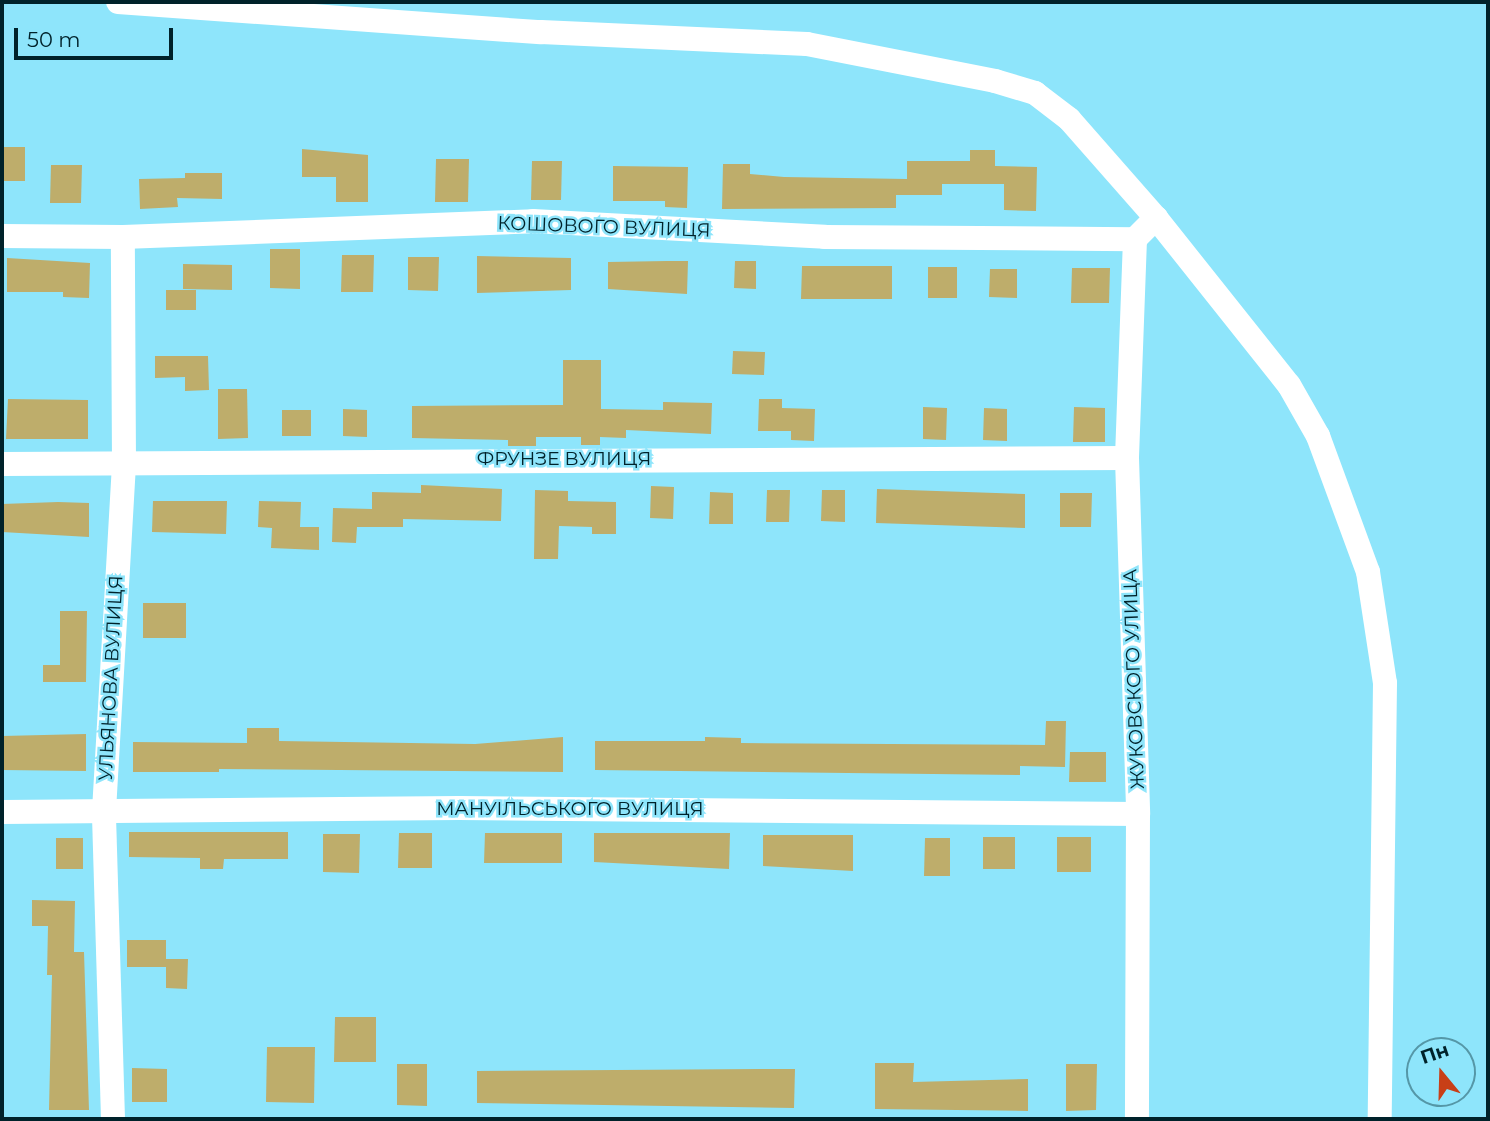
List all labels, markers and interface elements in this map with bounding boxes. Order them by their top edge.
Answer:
scale bar [18,14,177,58]
text: 50 m [27,27,81,52]
street label: КОШОВОГО ВУЛИЦЯ [497,212,711,242]
street label: ФРУНЗЕ ВУЛИЦЯ [477,448,651,470]
street label: ЖУКОВСКОГО УЛИЦА [1119,568,1149,790]
street label: УЛЬЯНОВА ВУЛИЦЯ [94,575,128,781]
street label: МАНУІЛЬСЬКОГО ВУЛИЦЯ [436,798,704,820]
north arrow [1406,1037,1476,1107]
text: Пн [1417,1038,1452,1069]

